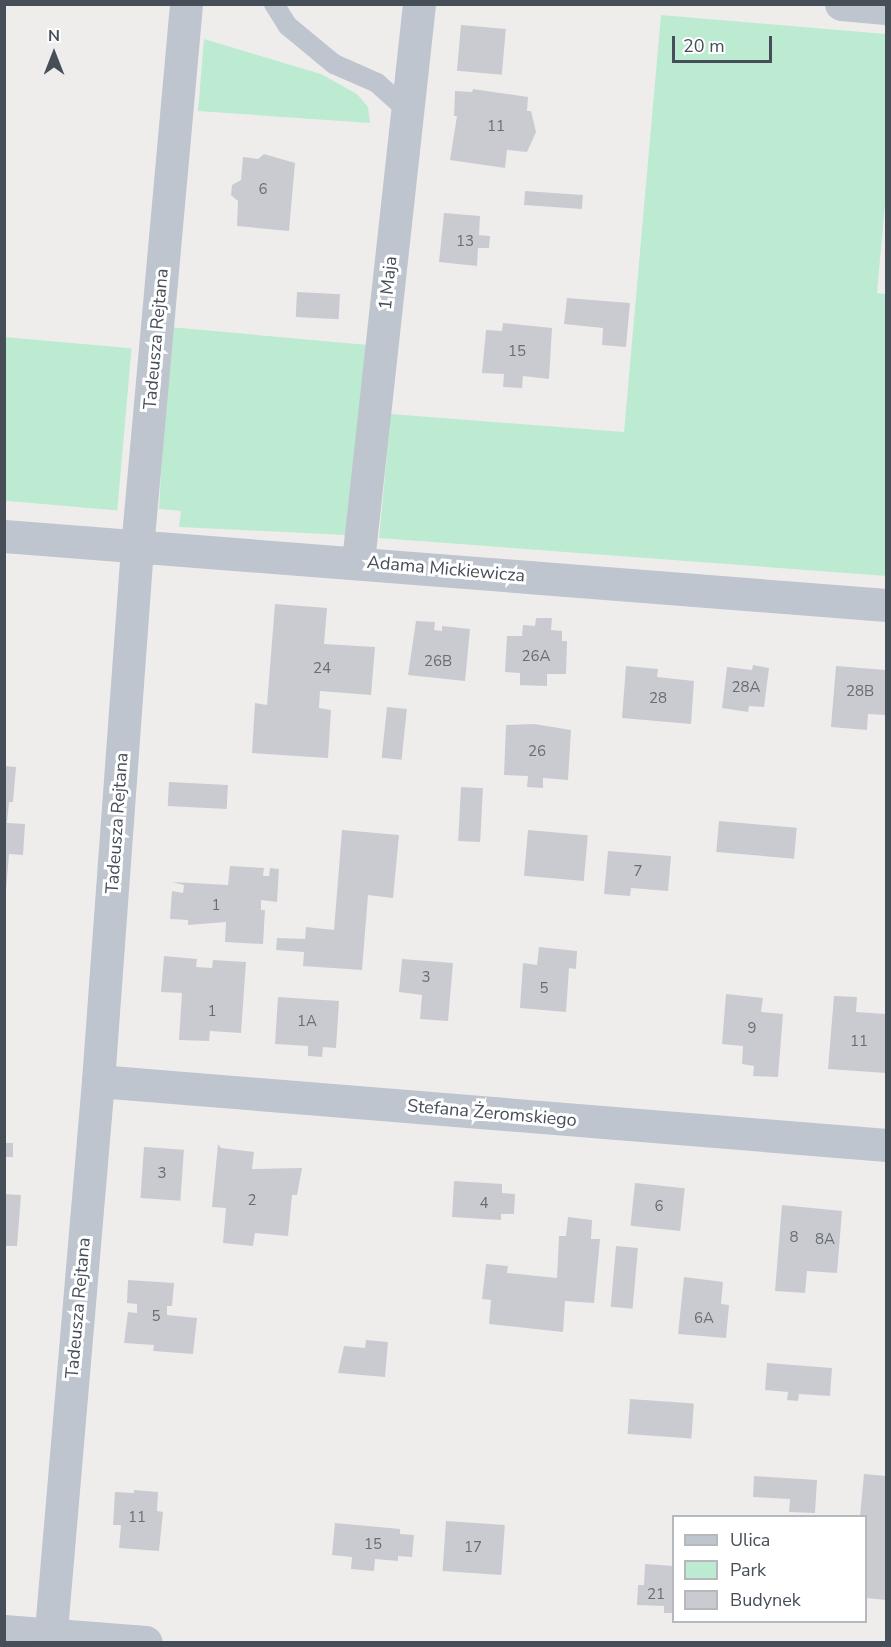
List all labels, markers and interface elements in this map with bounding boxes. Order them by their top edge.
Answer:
north arrow [24,24,84,84]
scale bar [675,24,776,62]
text: N [48,25,60,47]
text: 20 m [683,34,725,58]
house number: 11 [487,118,505,136]
house number: 6 [259,181,267,199]
house number: 13 [456,233,474,251]
street label: 1 Maja [374,255,402,311]
street label: Tadeusza Rejtana [139,268,173,410]
house number: 15 [508,343,526,361]
street label: Adama Mickiewicza [366,551,526,587]
house number: 26A [522,648,550,666]
house number: 26B [424,653,452,671]
house number: 24 [313,660,331,678]
house number: 28A [732,679,760,697]
house number: 28B [846,683,874,701]
house number: 28 [649,690,667,708]
house number: 26 [528,743,546,761]
street label: Tadeusza Rejtana [101,752,133,894]
house number: 7 [634,863,642,881]
house number: 1 [212,897,220,915]
house number: 3 [422,969,430,987]
house number: 5 [540,980,548,998]
house number: 1 [208,1003,216,1021]
house number: 1A [297,1013,317,1031]
house number: 9 [748,1020,756,1038]
house number: 11 [850,1033,868,1051]
street label: Stefana Żeromskiego [406,1095,578,1131]
house number: 3 [158,1165,166,1183]
house number: 2 [248,1192,256,1210]
house number: 4 [480,1195,488,1213]
house number: 6 [655,1198,663,1216]
house number: 8 [790,1229,798,1247]
house number: 8A [815,1231,835,1249]
street label: Tadeusza Rejtana [61,1237,95,1379]
house number: 5 [152,1308,160,1326]
house number: 6A [694,1310,714,1328]
house number: 11 [128,1509,146,1527]
legend [672,1515,867,1623]
text: Ulica [730,1528,770,1552]
house number: 15 [364,1536,382,1554]
house number: 17 [464,1539,482,1557]
text: Park [730,1558,766,1582]
house number: 21 [647,1586,665,1604]
text: Budynek [730,1588,801,1612]

